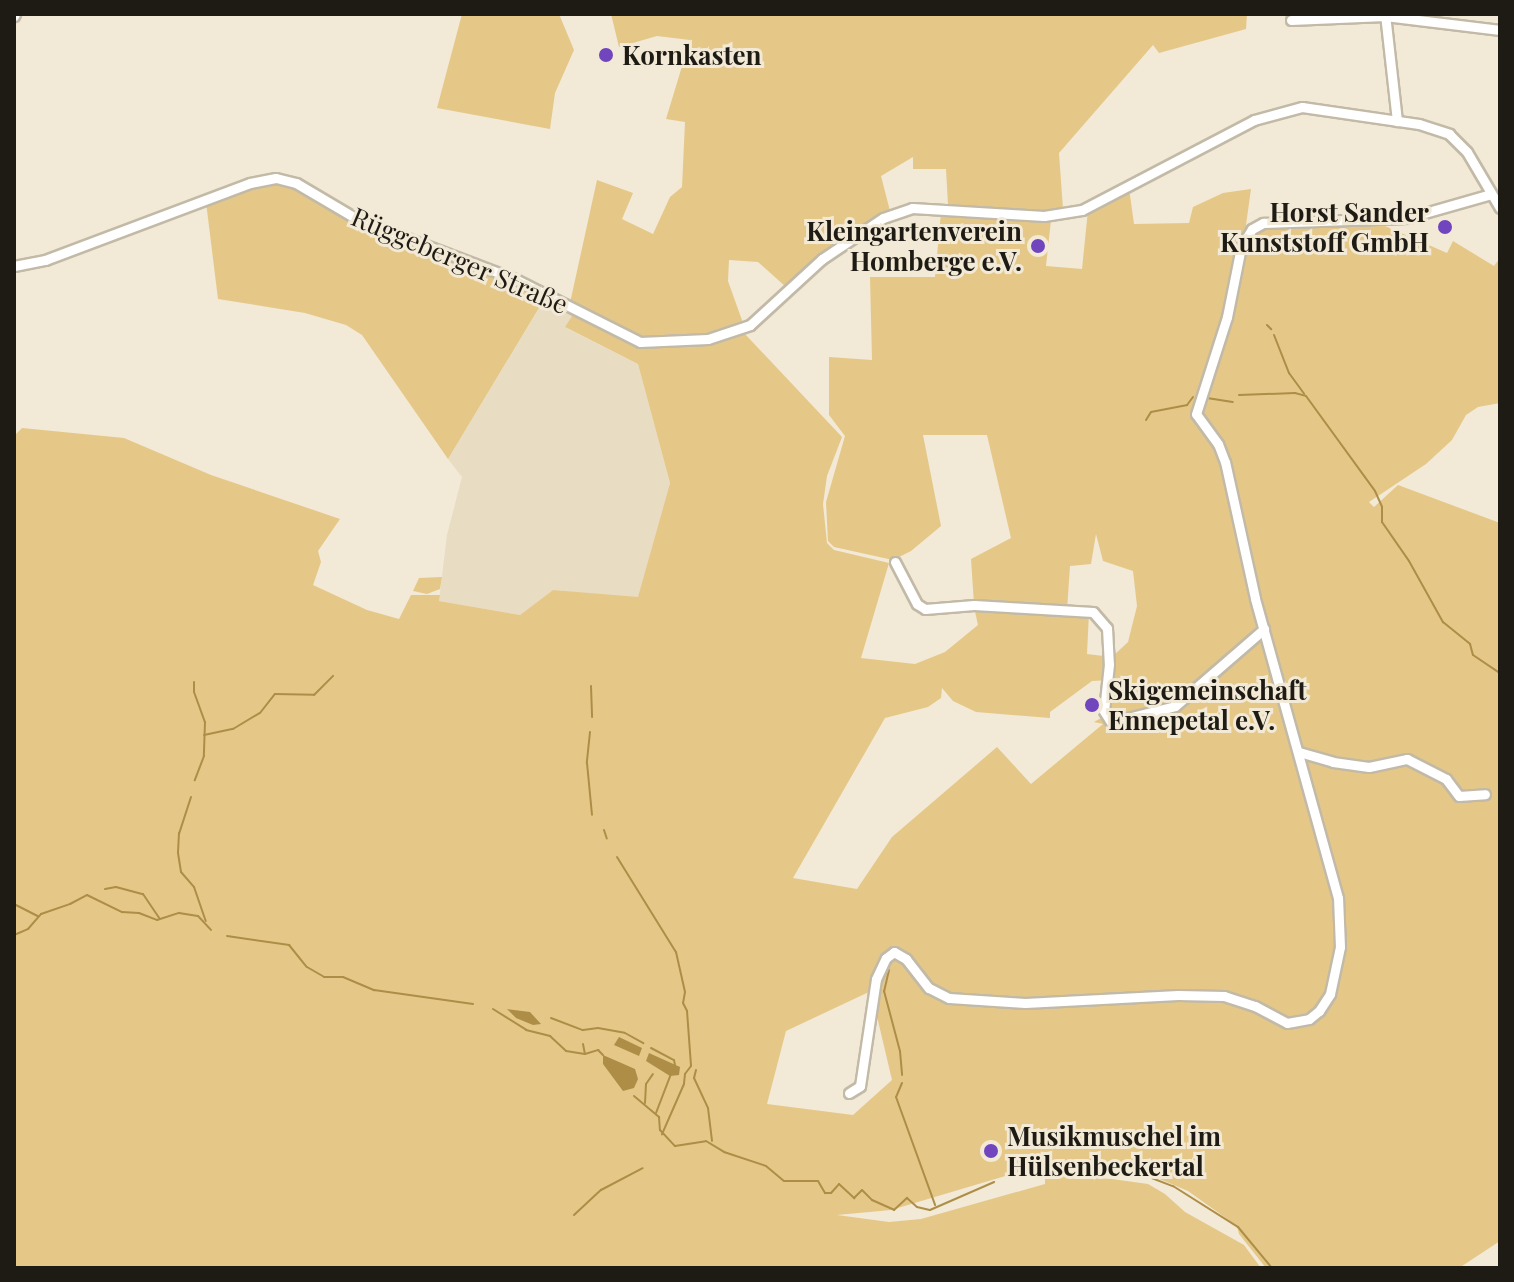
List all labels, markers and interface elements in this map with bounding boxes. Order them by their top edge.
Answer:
place label: Kornkasten [622,39,761,71]
marker: Kornkasten [597,46,615,64]
place label: Horst Sander Kunststoff GmbH [1220,196,1429,258]
street label: Rüggeberger Straße [347,200,573,320]
place label: Kleingartenverein Homberge e.V. [806,215,1022,276]
marker: Horst Sander Kunststoff GmbH [1436,218,1454,236]
marker: Kleingartenverein Homberge e.V. [1029,237,1047,255]
place label: Skigemeinschaft Ennepetal e.V. [1108,674,1307,736]
marker: Skigemeinschaft Ennepetal e.V. [1083,696,1101,714]
place label: Musikmuschel im Hülsenbeckertal [1007,1120,1221,1182]
marker: Musikmuschel im Hülsenbeckertal [982,1142,1000,1160]

